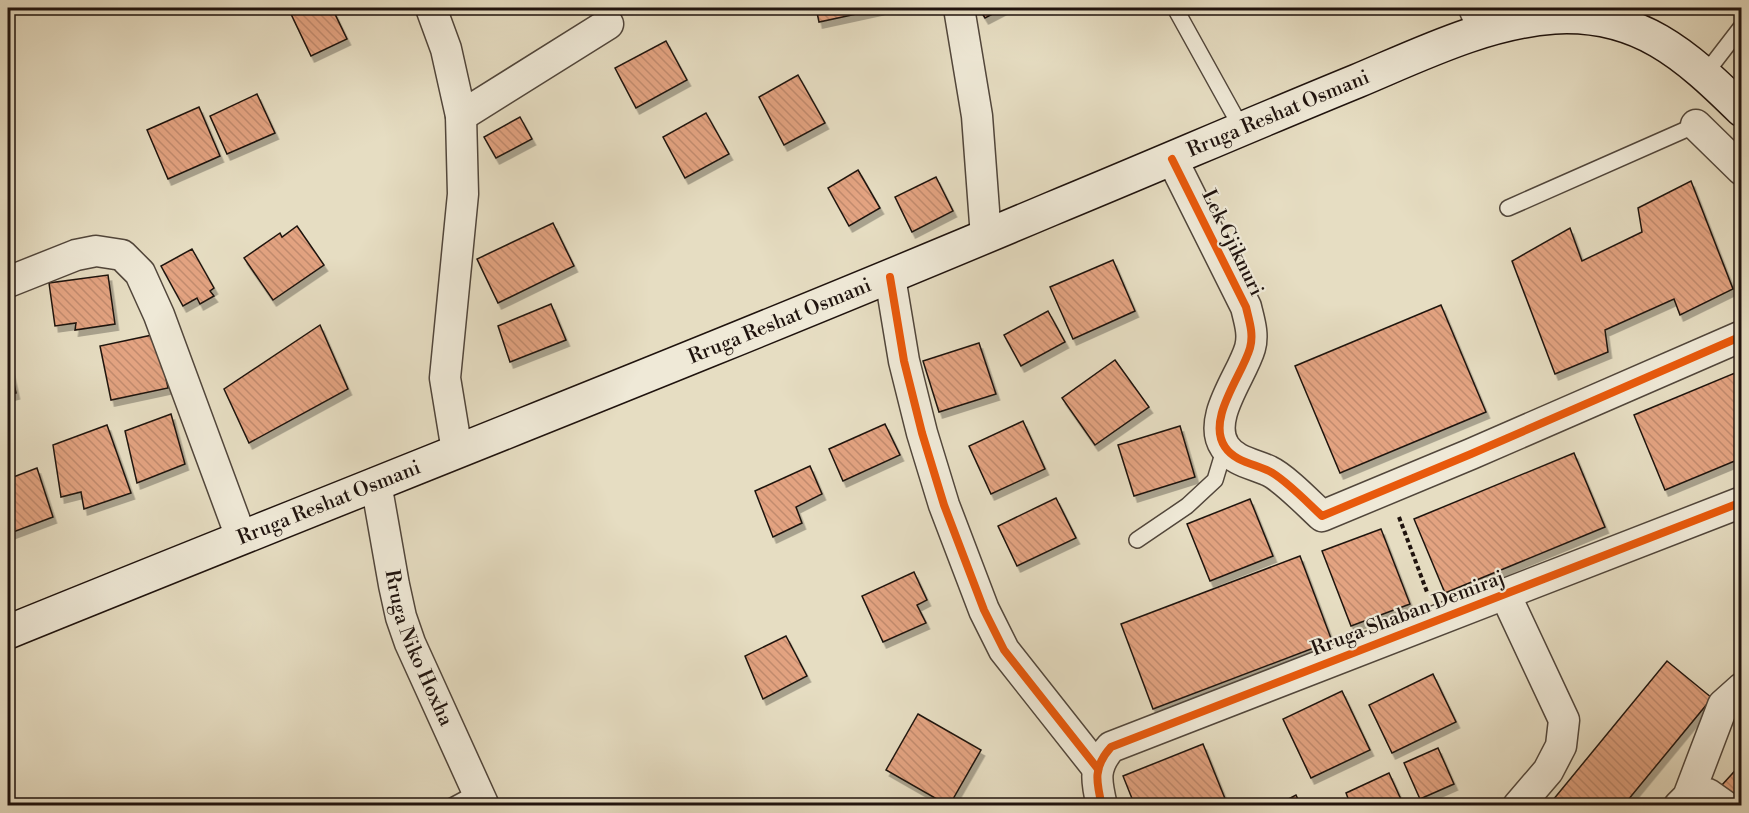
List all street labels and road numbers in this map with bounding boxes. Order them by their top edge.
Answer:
street label: Rruga Reshat Osmani [1183,65,1374,163]
street label: Lek Gjiknuri [1196,186,1269,301]
street label: Rruga Reshat Osmani [685,273,875,370]
street label: Rruga Reshat Osmani [234,455,425,551]
street label: Rruga Shaban Demiraj [1308,566,1508,662]
street label: Rruga Niko Hoxha [379,568,459,731]

